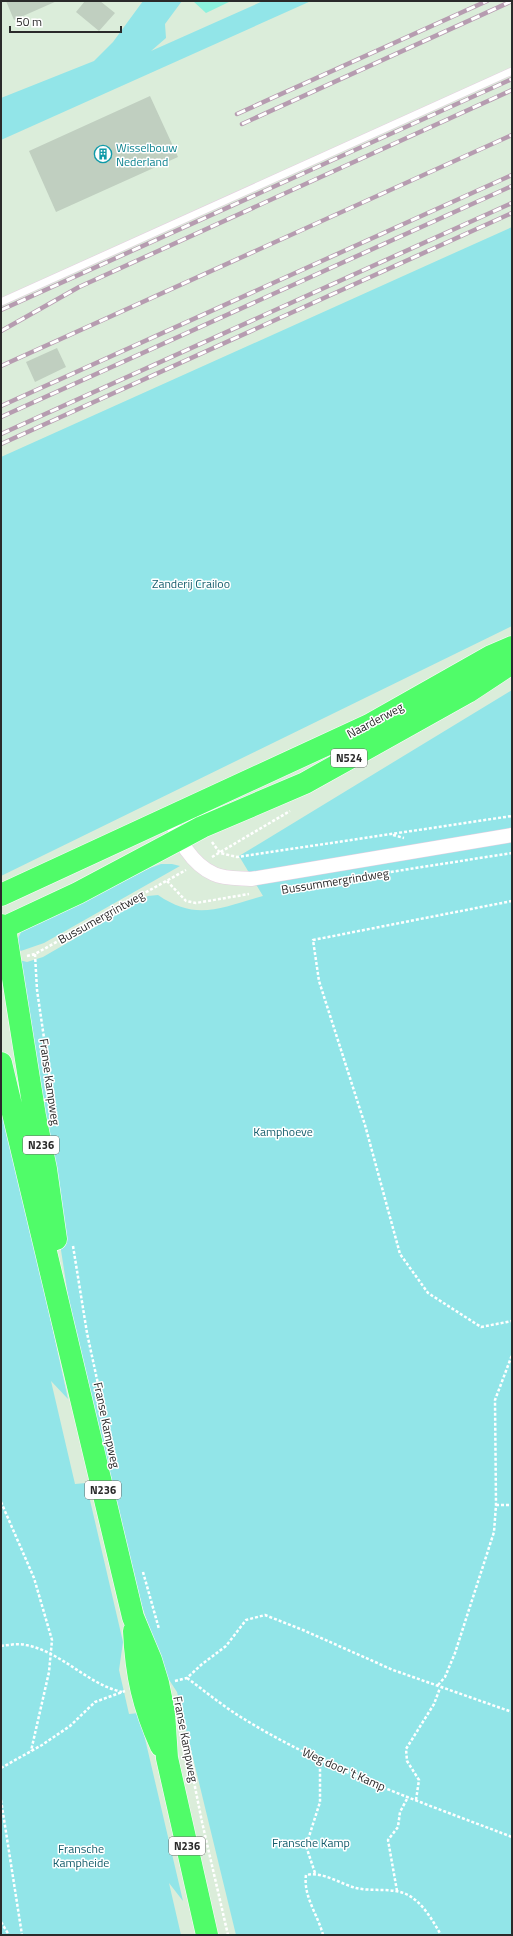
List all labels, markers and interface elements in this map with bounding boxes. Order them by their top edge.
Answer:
scale bar [10,8,121,34]
text: 50 m [16,12,42,31]
place label: Wisselbouw Nederland [116,138,177,171]
building icon: Wisselbouw Nederland [93,144,113,164]
park label: Zanderij Crailoo [152,574,230,593]
street label: Naarderweg [343,697,407,743]
road number: N524 [331,749,367,767]
street label: Bussummergrindweg [280,863,390,899]
street label: Bussumergrintweg [54,885,148,949]
street label: Franse Kampweg [35,1037,65,1127]
park label: Kamphoeve [253,1122,313,1141]
road number: N236 [23,1136,59,1154]
street label: Franse Kampweg [89,1380,125,1470]
road number: N236 [85,1481,121,1499]
street label: Franse Kampweg [168,1694,204,1784]
street label: Weg door 't Kamp [299,1742,389,1796]
park label: Fransche Kamp [272,1833,350,1852]
road number: N236 [169,1837,205,1855]
park label: Fransche Kampheide [53,1839,109,1872]

